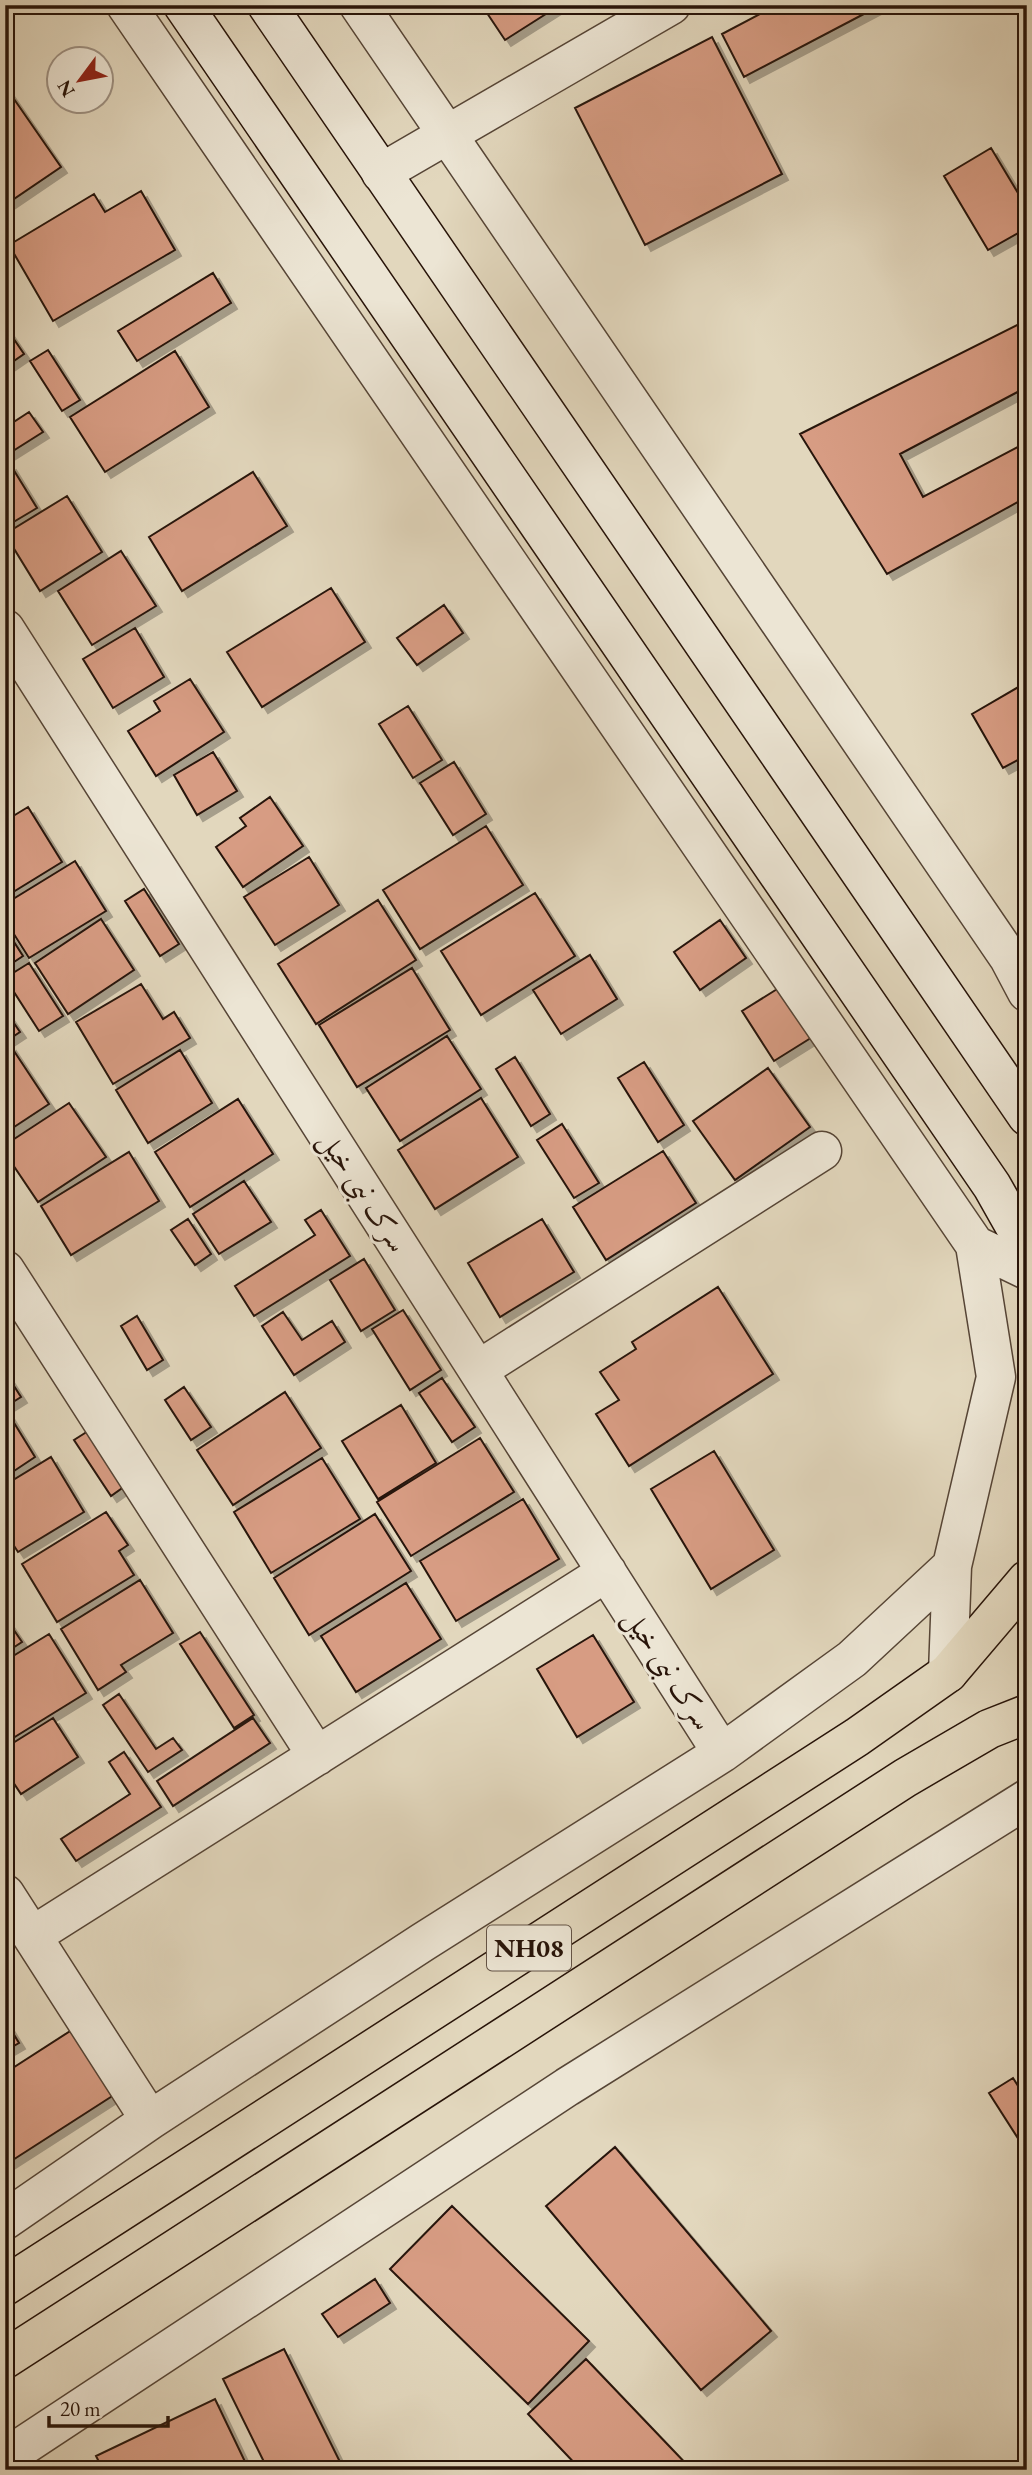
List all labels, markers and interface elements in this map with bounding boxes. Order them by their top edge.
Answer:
north arrow [46,46,116,116]
text: N [51,75,81,102]
street label: سرک نبی خیل [309,1124,417,1260]
street label: سرک نبی خیل [614,1602,722,1738]
road number: NH08 [487,1926,571,1970]
scale bar [49,2384,168,2428]
text: 20 m [60,2395,101,2422]

